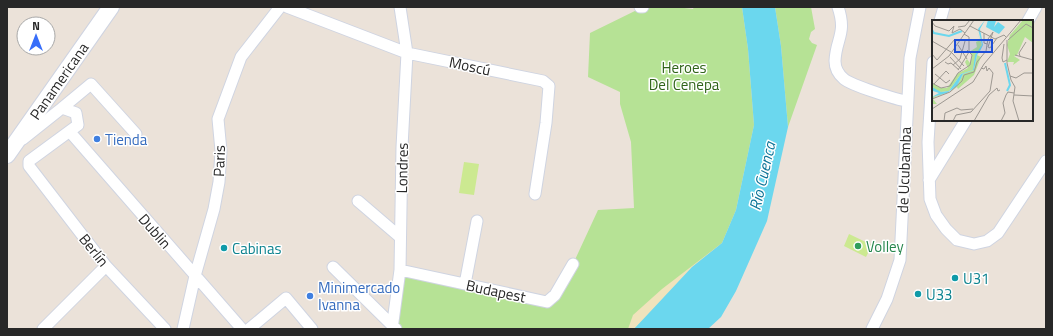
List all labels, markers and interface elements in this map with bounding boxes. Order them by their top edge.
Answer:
north arrow [16,16,56,56]
text: N [32,18,40,34]
inset map [932,20,1033,121]
street label: Panamericana [24,37,95,125]
street label: Moscú [447,50,493,82]
park label: Heroes Del Cenepa [649,56,720,96]
street label: de Ucubamba [891,126,917,214]
place label: Tienda [105,128,148,151]
marker: Tienda [92,134,102,144]
water label: Río Cuenca [743,139,782,212]
street label: Londres [390,142,414,194]
street label: Paris [207,145,231,177]
street label: Dublin [133,208,177,254]
street label: Berlín [73,228,115,272]
place label: Volley [866,235,904,258]
place label: Cabinas [232,237,281,260]
marker: Volley [853,241,863,251]
marker: Cabinas [219,243,229,253]
place label: U31 [963,267,989,290]
street label: Budapest [464,273,529,309]
marker: U31 [950,273,960,283]
place label: Minimercado Ivanna [318,276,400,316]
place label: U33 [926,283,952,306]
marker: U33 [913,289,923,299]
marker: Minimercado Ivanna [305,291,315,301]

